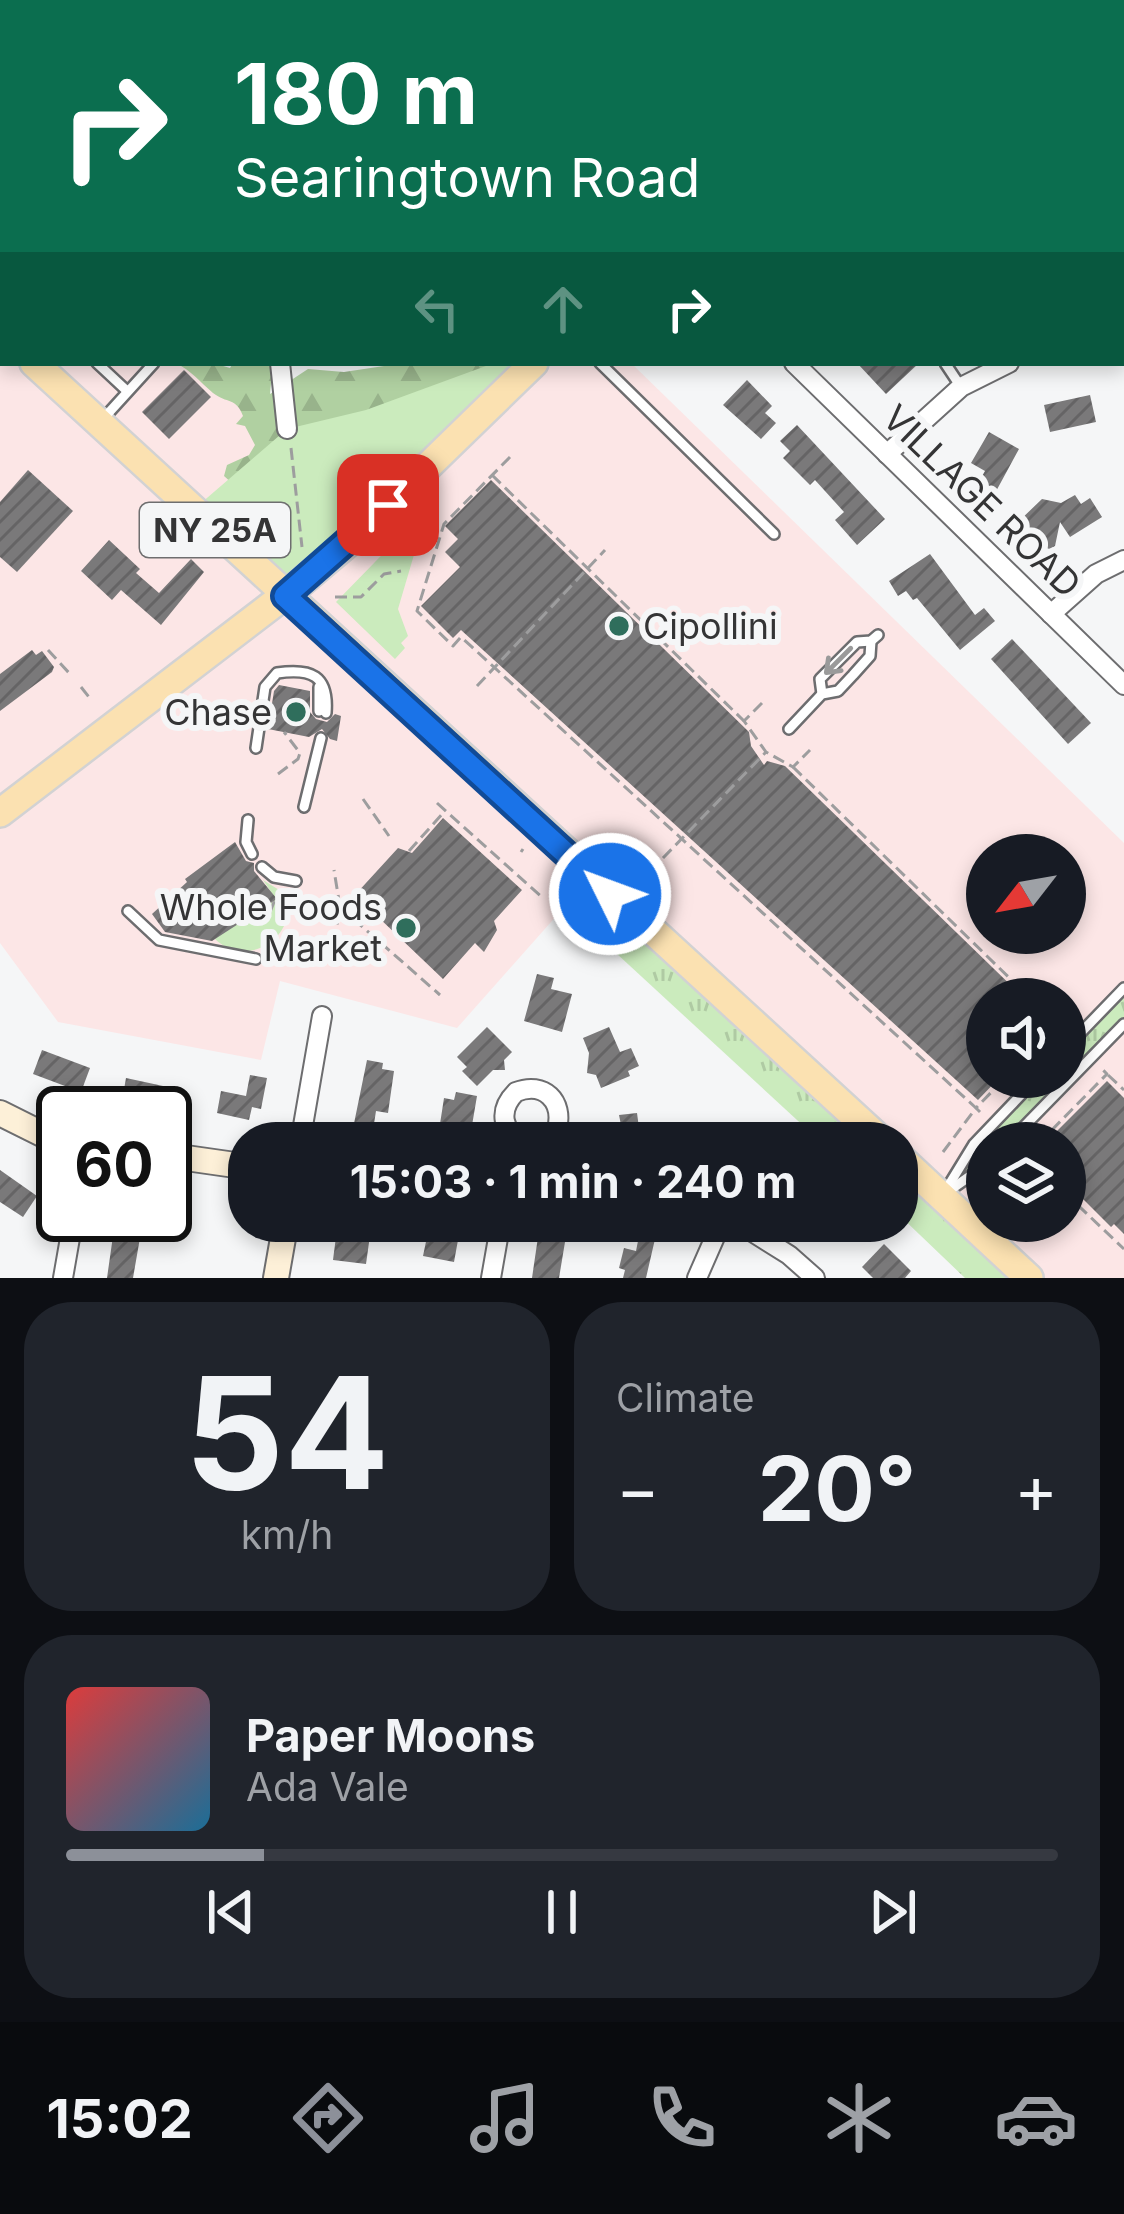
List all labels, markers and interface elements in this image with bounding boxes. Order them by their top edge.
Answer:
text: 180 m [234,43,478,144]
icon: right [36,48,192,204]
text: Searingtown Road [234,145,700,210]
icon: left [404,276,470,342]
icon: ahead [530,276,596,342]
icon: right [656,276,722,342]
street label: VILLAGE ROAD [874,396,1090,606]
pin [337,454,439,556]
icon: arrive [355,472,421,538]
road number: NY 25A [140,503,290,557]
place label: Cipollini [643,604,778,648]
marker: Cipollini [606,613,632,639]
one-way arrow [824,645,854,675]
place label: Chase [164,690,272,734]
marker: Chase [283,699,309,725]
position arrow [547,831,673,957]
north arrow [966,834,1086,954]
map controls [966,834,1086,1242]
place label: Whole Foods Market [160,885,382,970]
marker: Whole Foods Market [393,915,419,941]
button: sound [966,978,1086,1098]
speed limit sign: 60 [36,1086,192,1242]
button: layers [966,1122,1086,1242]
text: 15:03 · 1 min · 240 m [350,1154,796,1209]
text: 54 [184,1338,390,1527]
text: Climate [616,1374,755,1421]
text: 20° [758,1434,916,1543]
text: − [616,1449,660,1529]
text: + [1014,1449,1058,1529]
text: km/h [241,1511,333,1558]
text: Paper Moons [246,1708,535,1763]
text: Ada Vale [246,1763,409,1810]
icon: previous [198,1879,264,1945]
icon: pause [529,1879,595,1945]
icon: next [860,1879,926,1945]
icon: directions [286,2076,370,2160]
icon: music [463,2076,547,2160]
icon: phone [640,2076,724,2160]
icon: climate [817,2076,901,2160]
icon: car [994,2076,1078,2160]
text: 15:02 [46,2086,193,2151]

